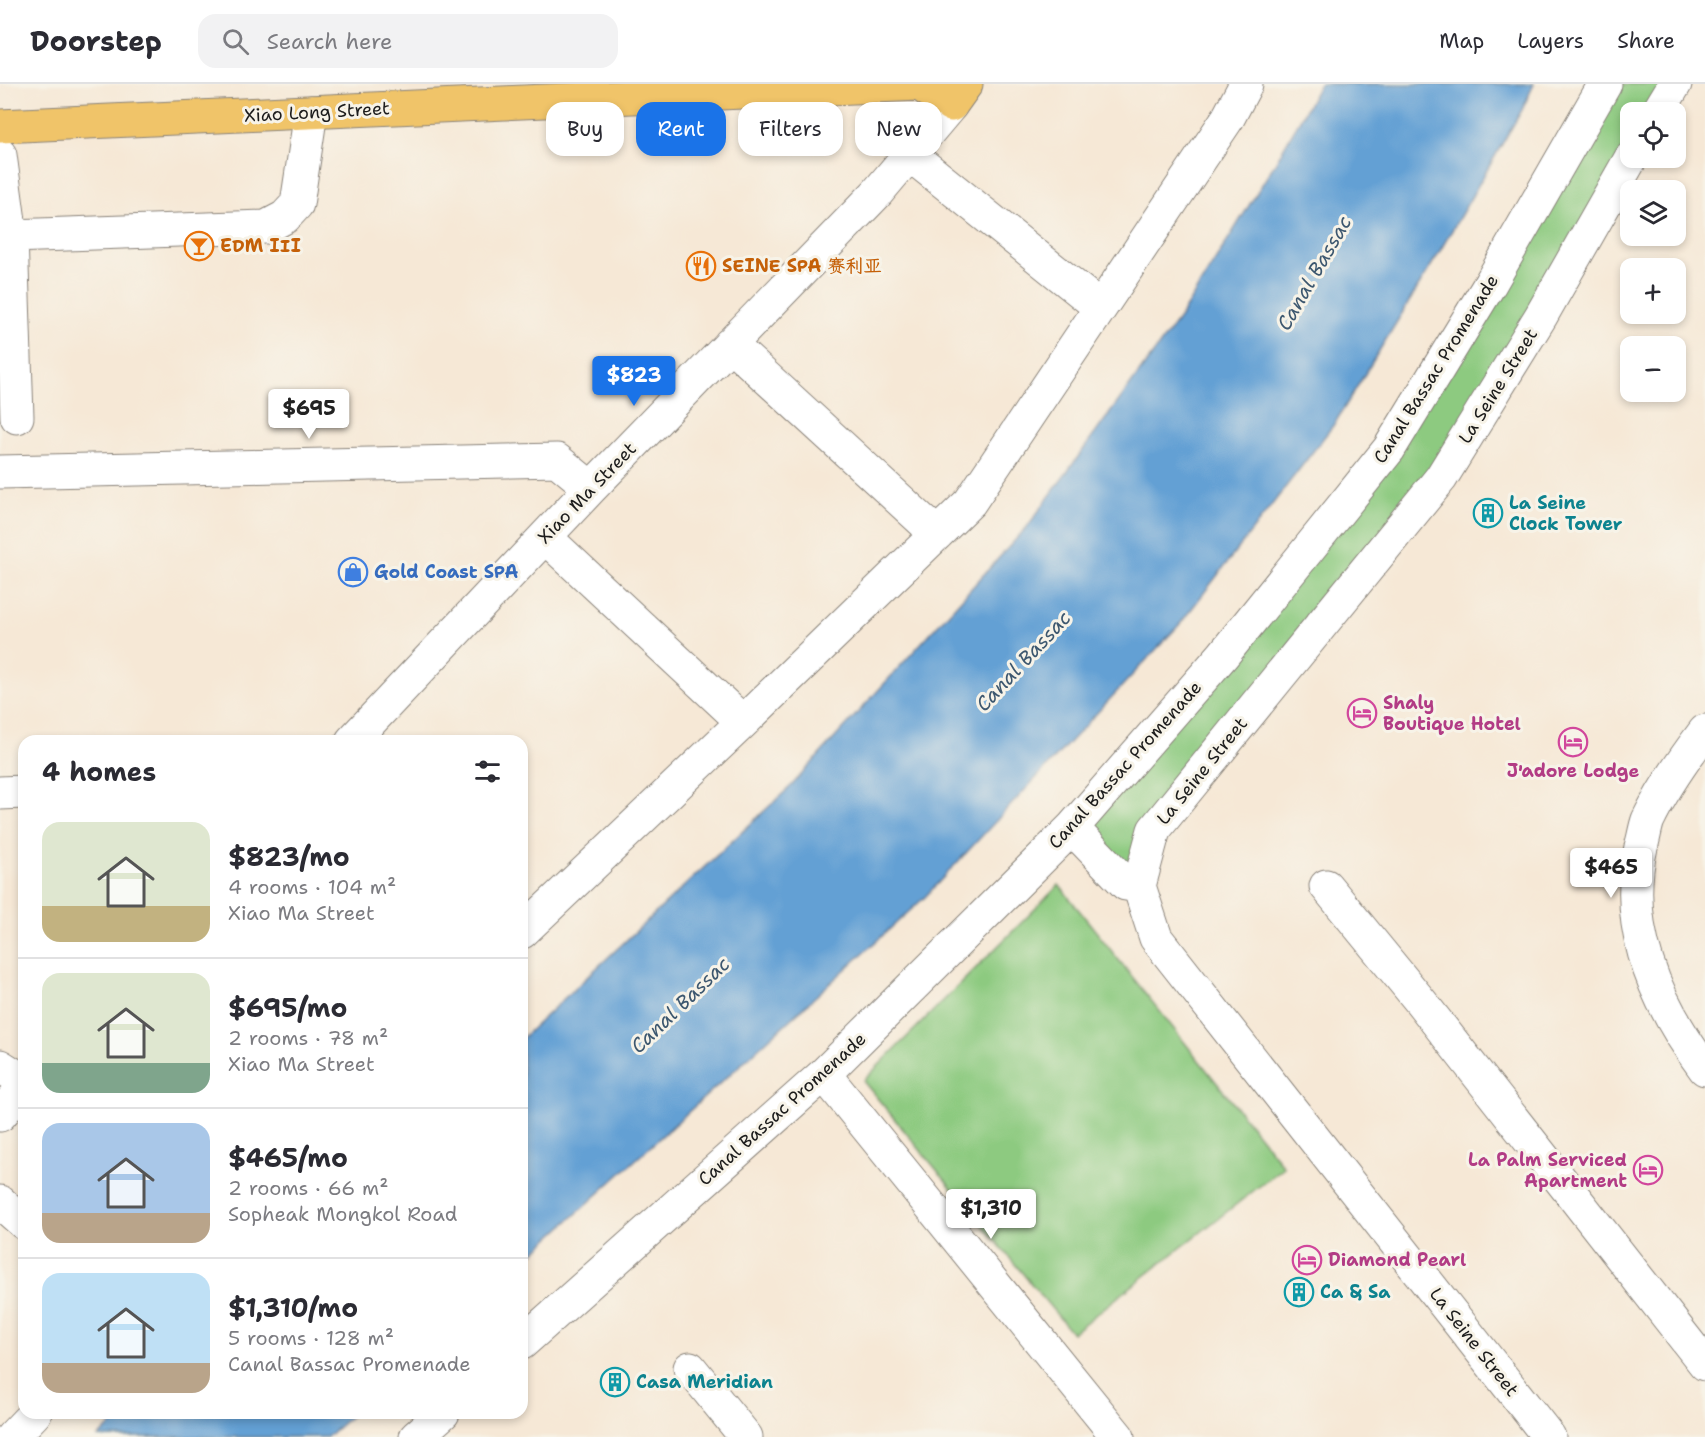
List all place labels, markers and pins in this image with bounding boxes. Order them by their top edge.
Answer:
bar icon: EDM III [183,230,215,262]
place label: EDM III [220,234,301,258]
restaurant icon: SEINE SPA 赛利亚 [685,250,717,282]
place label: SEINE SPA 赛利亚 [722,254,882,278]
pin: $823 [598,356,670,407]
pin: $695 [273,389,345,440]
place label: La Seine Clock Tower [1509,491,1623,536]
building icon: La Seine Clock Tower [1472,497,1504,529]
shop icon: Gold Coast SPA [337,556,369,588]
place label: Gold Coast SPA [374,560,518,584]
place label: Shaly Boutique Hotel [1383,691,1521,736]
hotel icon: Shaly Boutique Hotel [1346,697,1378,729]
hotel icon: J'adore Lodge [1557,726,1589,758]
place label: J'adore Lodge [1507,759,1640,783]
pin: $465 [1575,848,1647,899]
place label: La Palm Serviced Apartment [1468,1148,1627,1193]
hotel icon: La Palm Serviced Apartment [1632,1154,1664,1186]
pin: $1,310 [942,1189,1040,1240]
hotel icon: Diamond Pearl [1291,1244,1323,1276]
place label: Diamond Pearl [1328,1248,1466,1272]
building icon: Ca & Sa [1283,1276,1315,1308]
place label: Ca & Sa [1320,1280,1391,1304]
building icon: Casa Meridian [599,1366,631,1398]
place label: Casa Meridian [636,1370,773,1394]

